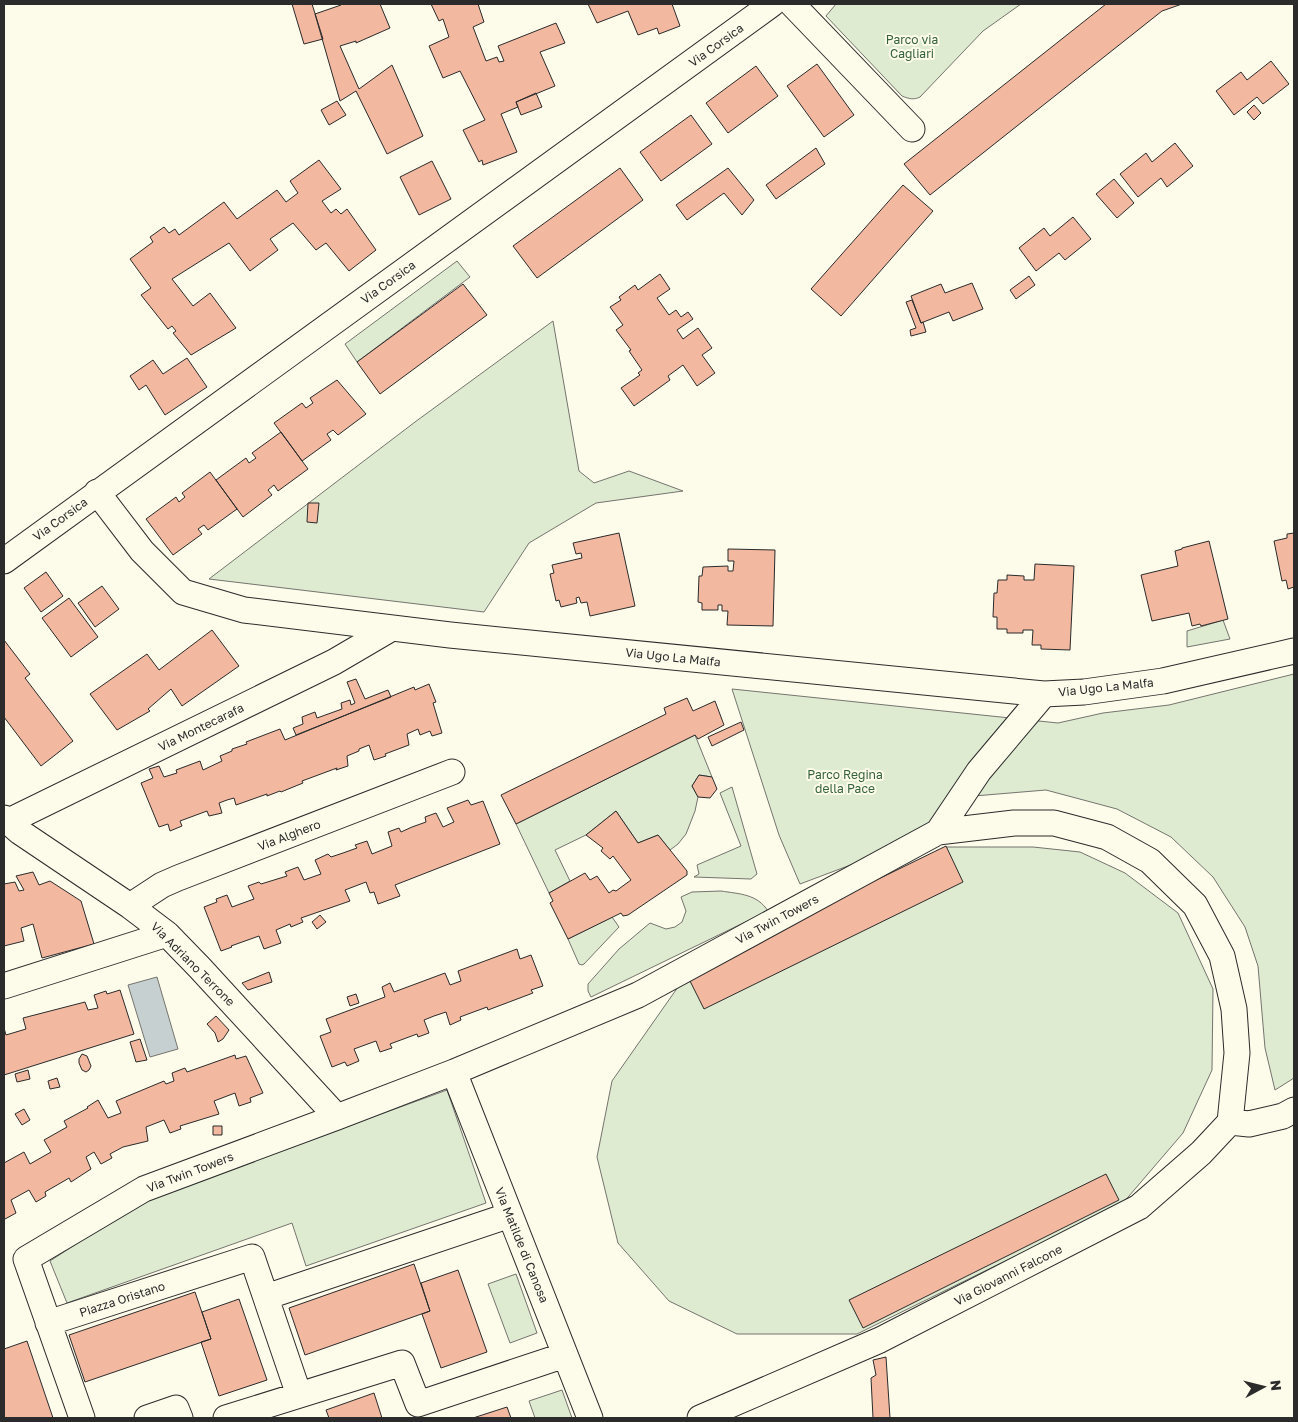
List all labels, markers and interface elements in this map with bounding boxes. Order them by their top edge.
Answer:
street label: Via Corsica [686,20,746,70]
park label: Parco via Cagliari [886,32,938,61]
street label: Via Corsica [358,257,418,307]
street label: Via Corsica [30,494,90,544]
street label: Via Ugo La Malfa [625,645,721,669]
street label: Via Ugo La Malfa [1058,675,1154,699]
street label: Via Montecarafa [156,700,246,754]
park label: Parco Regina della Pace [807,767,883,796]
street label: Via Alghero [255,816,323,854]
street label: Via Twin Towers [733,891,821,947]
street label: Via Adriano Terrone [148,919,238,1009]
street label: Via Twin Towers [144,1149,236,1195]
street label: Via Matilde di Canosa [492,1185,552,1305]
street label: Via Giovanni Falcone [951,1241,1065,1309]
street label: Piazza Oristano [77,1278,167,1320]
north arrow [1238,1362,1288,1412]
text: N [1267,1379,1285,1392]

